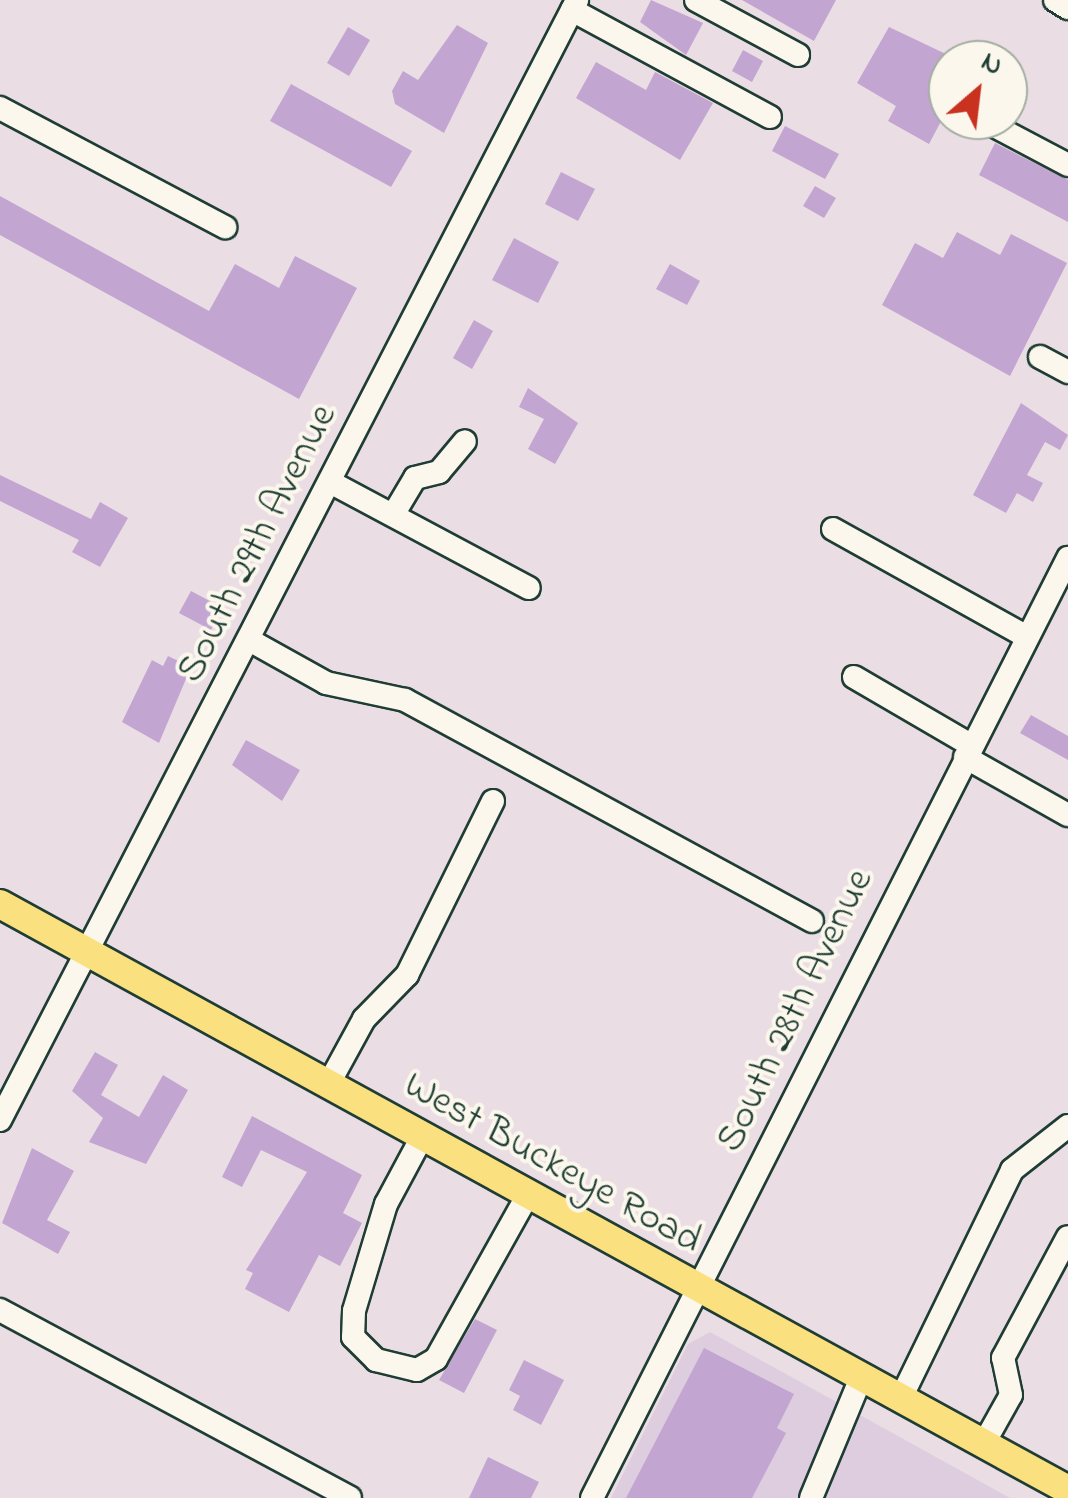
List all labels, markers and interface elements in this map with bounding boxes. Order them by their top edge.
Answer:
north arrow [928,40,1028,140]
text: N [973,42,1009,87]
street label: South 29th Avenue [167,397,349,691]
street label: South 28th Avenue [707,862,885,1160]
street label: West Buckeye Road [395,1062,709,1266]

